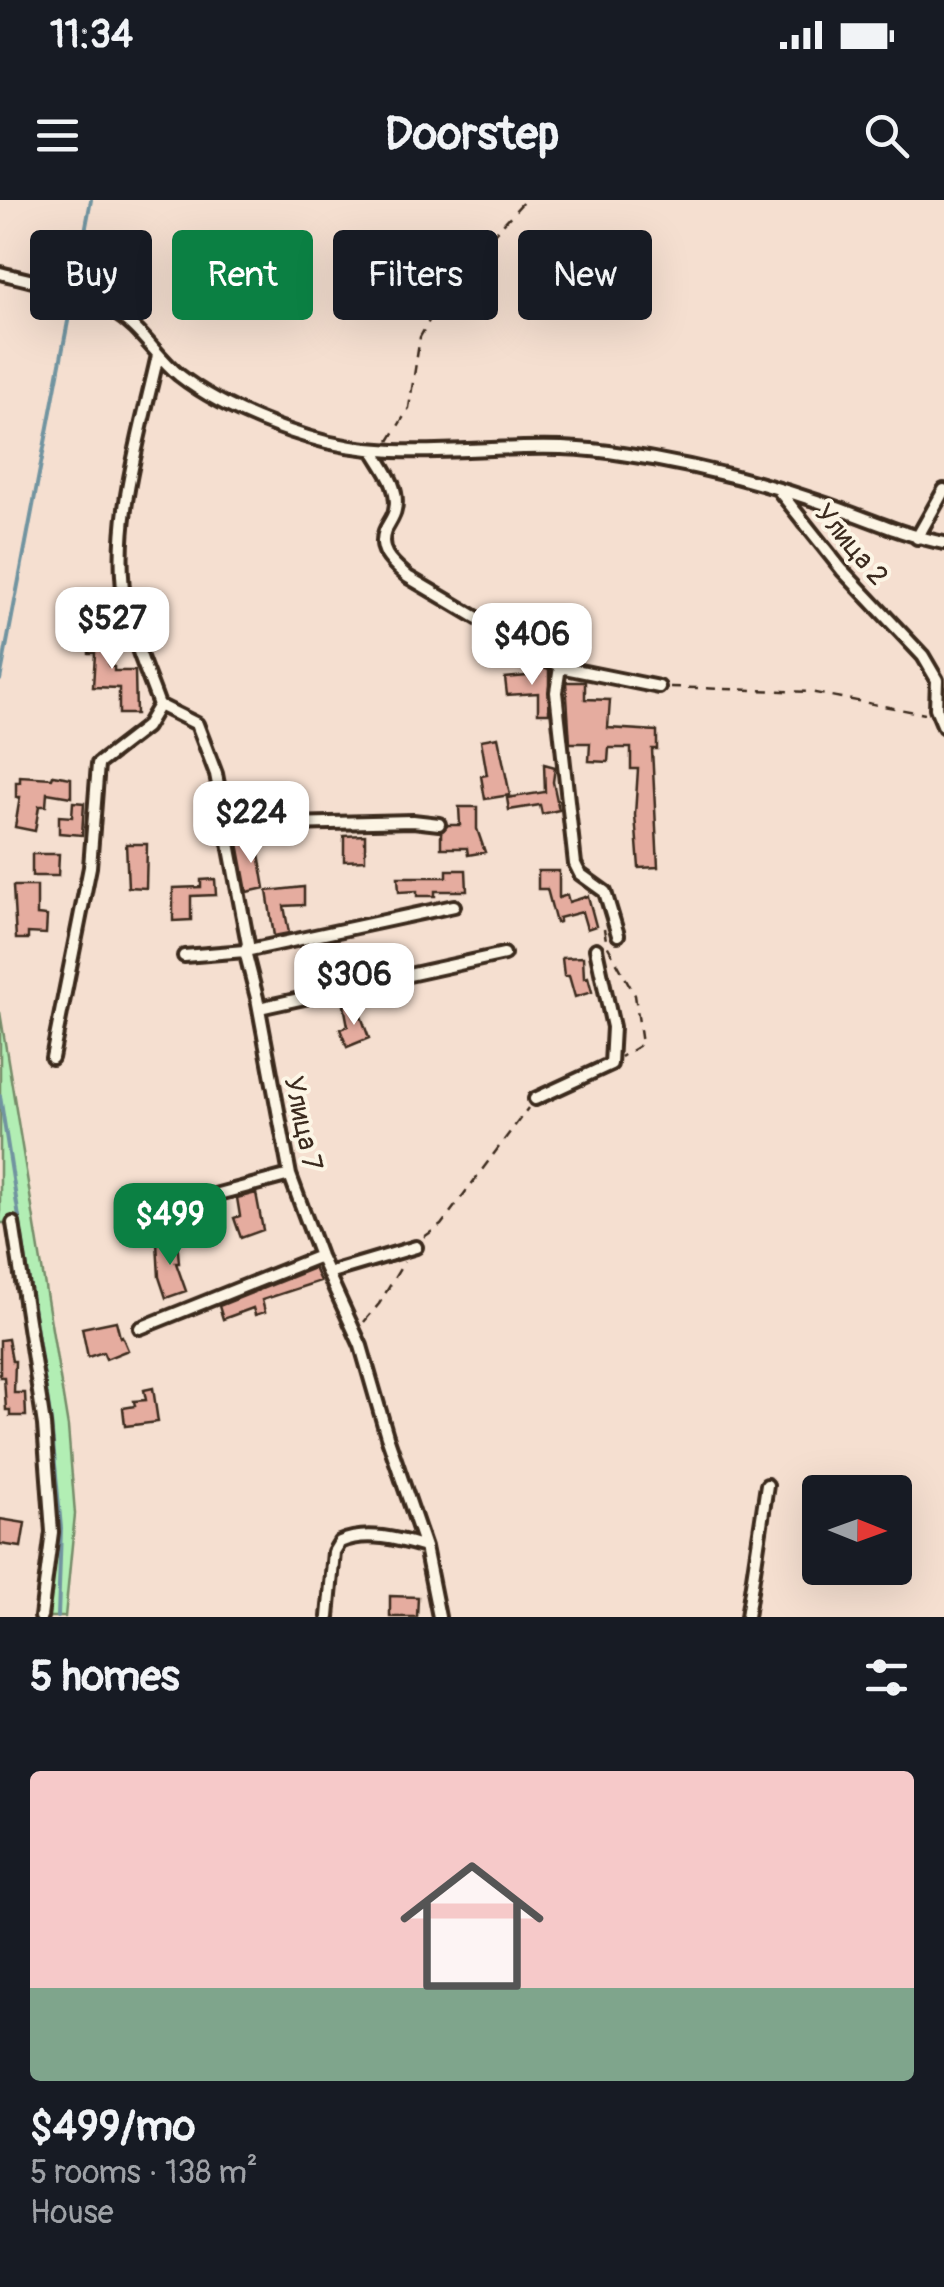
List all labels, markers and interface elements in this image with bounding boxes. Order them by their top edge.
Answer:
text: 11:34 [50,11,133,59]
text: Doorstep [385,107,559,163]
icon: menu [30,108,85,163]
icon: search [859,108,914,163]
chip: Buy [30,230,152,320]
chip: Rent [172,230,313,320]
chip: Filters [333,230,498,320]
chip: New [518,230,652,320]
street label: Улица 2 [806,497,895,593]
pin: $527 [53,587,171,672]
text: $527 [77,599,147,639]
pin: $406 [473,603,591,688]
text: $406 [494,615,570,655]
pin: $224 [192,781,310,866]
text: $224 [215,793,287,833]
pin: $306 [295,943,413,1028]
text: $306 [316,955,392,995]
street label: Улица 7 [275,1073,330,1174]
pin: $499 [111,1183,229,1268]
text: $499 [136,1195,204,1235]
north arrow [802,1475,912,1585]
map controls [802,1475,912,1585]
icon: filters [859,1650,914,1705]
text: 5 homes [30,1651,180,1703]
icon: home [382,1836,562,2016]
text: $499/mo [30,2101,195,2153]
text: 5 rooms · 138 m² [30,2153,258,2193]
text: House [30,2193,114,2233]

